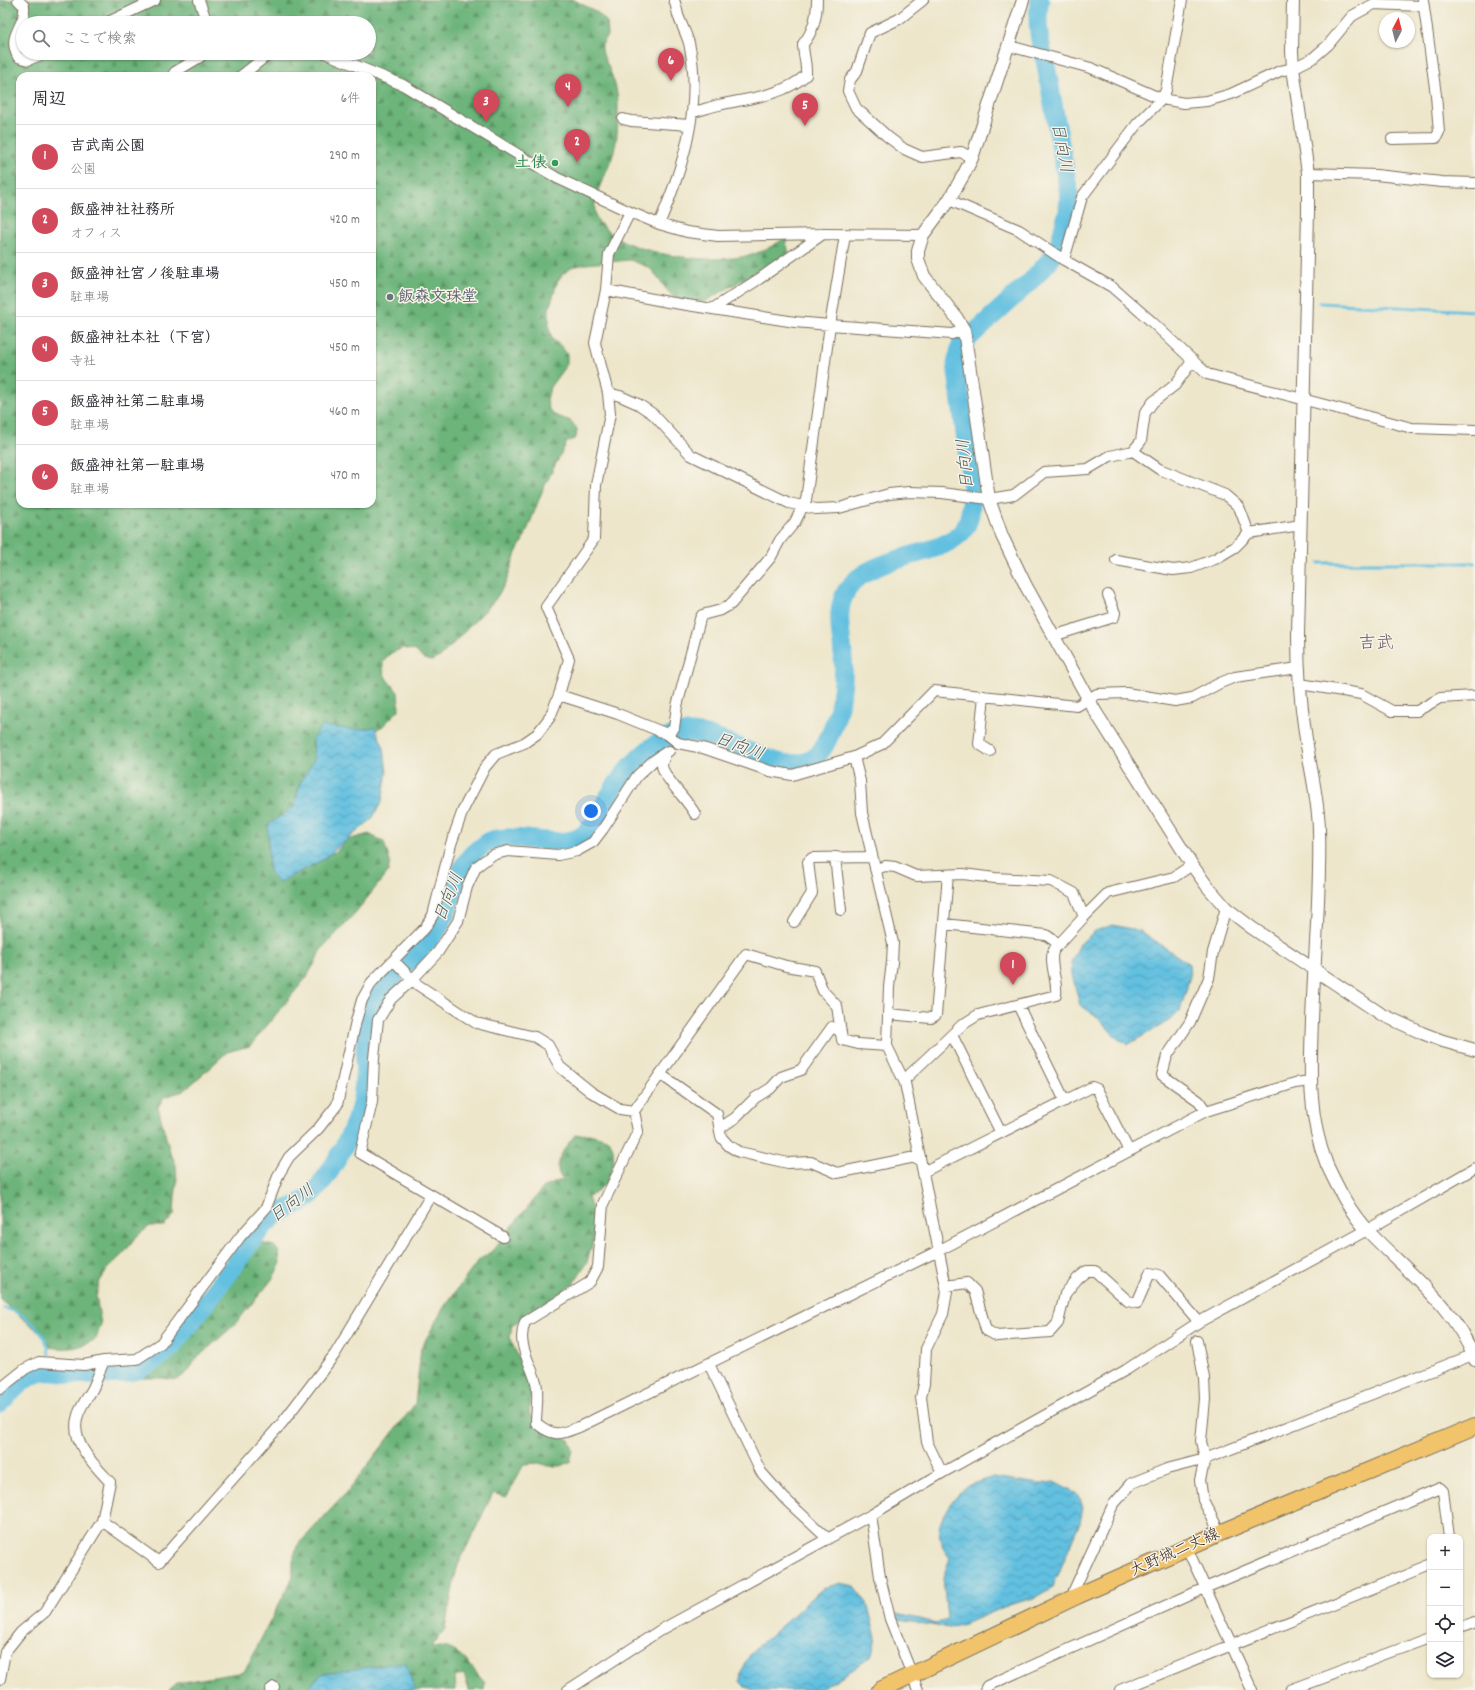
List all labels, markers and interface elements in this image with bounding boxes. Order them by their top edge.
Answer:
north arrow [1379,12,1415,48]
search box [16,16,376,60]
icon: search [30,27,52,49]
text: ここで検索 [62,29,137,51]
pin: 6 [658,48,684,81]
pin: 4 [555,74,581,107]
text: 周辺 [32,89,66,113]
pin: 3 [473,89,499,122]
text: 6件 [341,90,360,109]
pin: 5 [792,93,818,126]
water label: 日向川 [1043,121,1077,175]
pin: 2 [564,129,590,162]
text: 吉武南公園 [70,136,145,158]
text: 1 [44,147,46,166]
text: 290 m [329,147,360,166]
place label: 土俵 [515,152,547,175]
marker: 土俵 [550,158,560,168]
text: 公園 [70,161,96,180]
text: 飯盛神社社務所 [70,200,175,222]
text: 2 [42,211,48,230]
text: 420 m [330,211,360,230]
text: オフィス [70,225,122,244]
text: 飯盛神社宮ノ後駐車場 [70,264,220,286]
text: 3 [42,275,48,294]
text: 450 m [330,275,360,294]
place label: 飯森文珠堂 [398,286,478,309]
text: 駐車場 [70,289,109,308]
marker: 飯森文珠堂 [385,292,395,302]
text: 飯盛神社本社（下宮） [70,328,220,350]
text: 4 [42,339,48,358]
text: 450 m [330,339,360,358]
text: 寺社 [70,353,96,372]
text: 飯盛神社第二駐車場 [70,392,205,414]
text: 5 [42,403,48,422]
text: 460 m [329,403,360,422]
text: 駐車場 [70,417,109,436]
water label: 日向川 [953,438,981,490]
text: 飯盛神社第一駐車場 [70,456,205,478]
text: 6 [42,467,48,486]
text: 470 m [331,467,360,486]
text: 駐車場 [70,481,109,500]
district label: 吉武 [1358,632,1394,657]
water label: 日向川 [711,728,767,768]
your location [581,801,601,821]
water label: 日向川 [429,870,471,926]
pin: 1 [1000,952,1026,985]
water label: 日向川 [265,1180,321,1230]
street label: 大野城二丈線 [1126,1523,1224,1583]
map controls [1427,1534,1463,1678]
button: + [1427,1534,1463,1570]
button: − [1427,1570,1463,1606]
button: locate [1427,1606,1463,1642]
button: layers [1427,1642,1463,1678]

